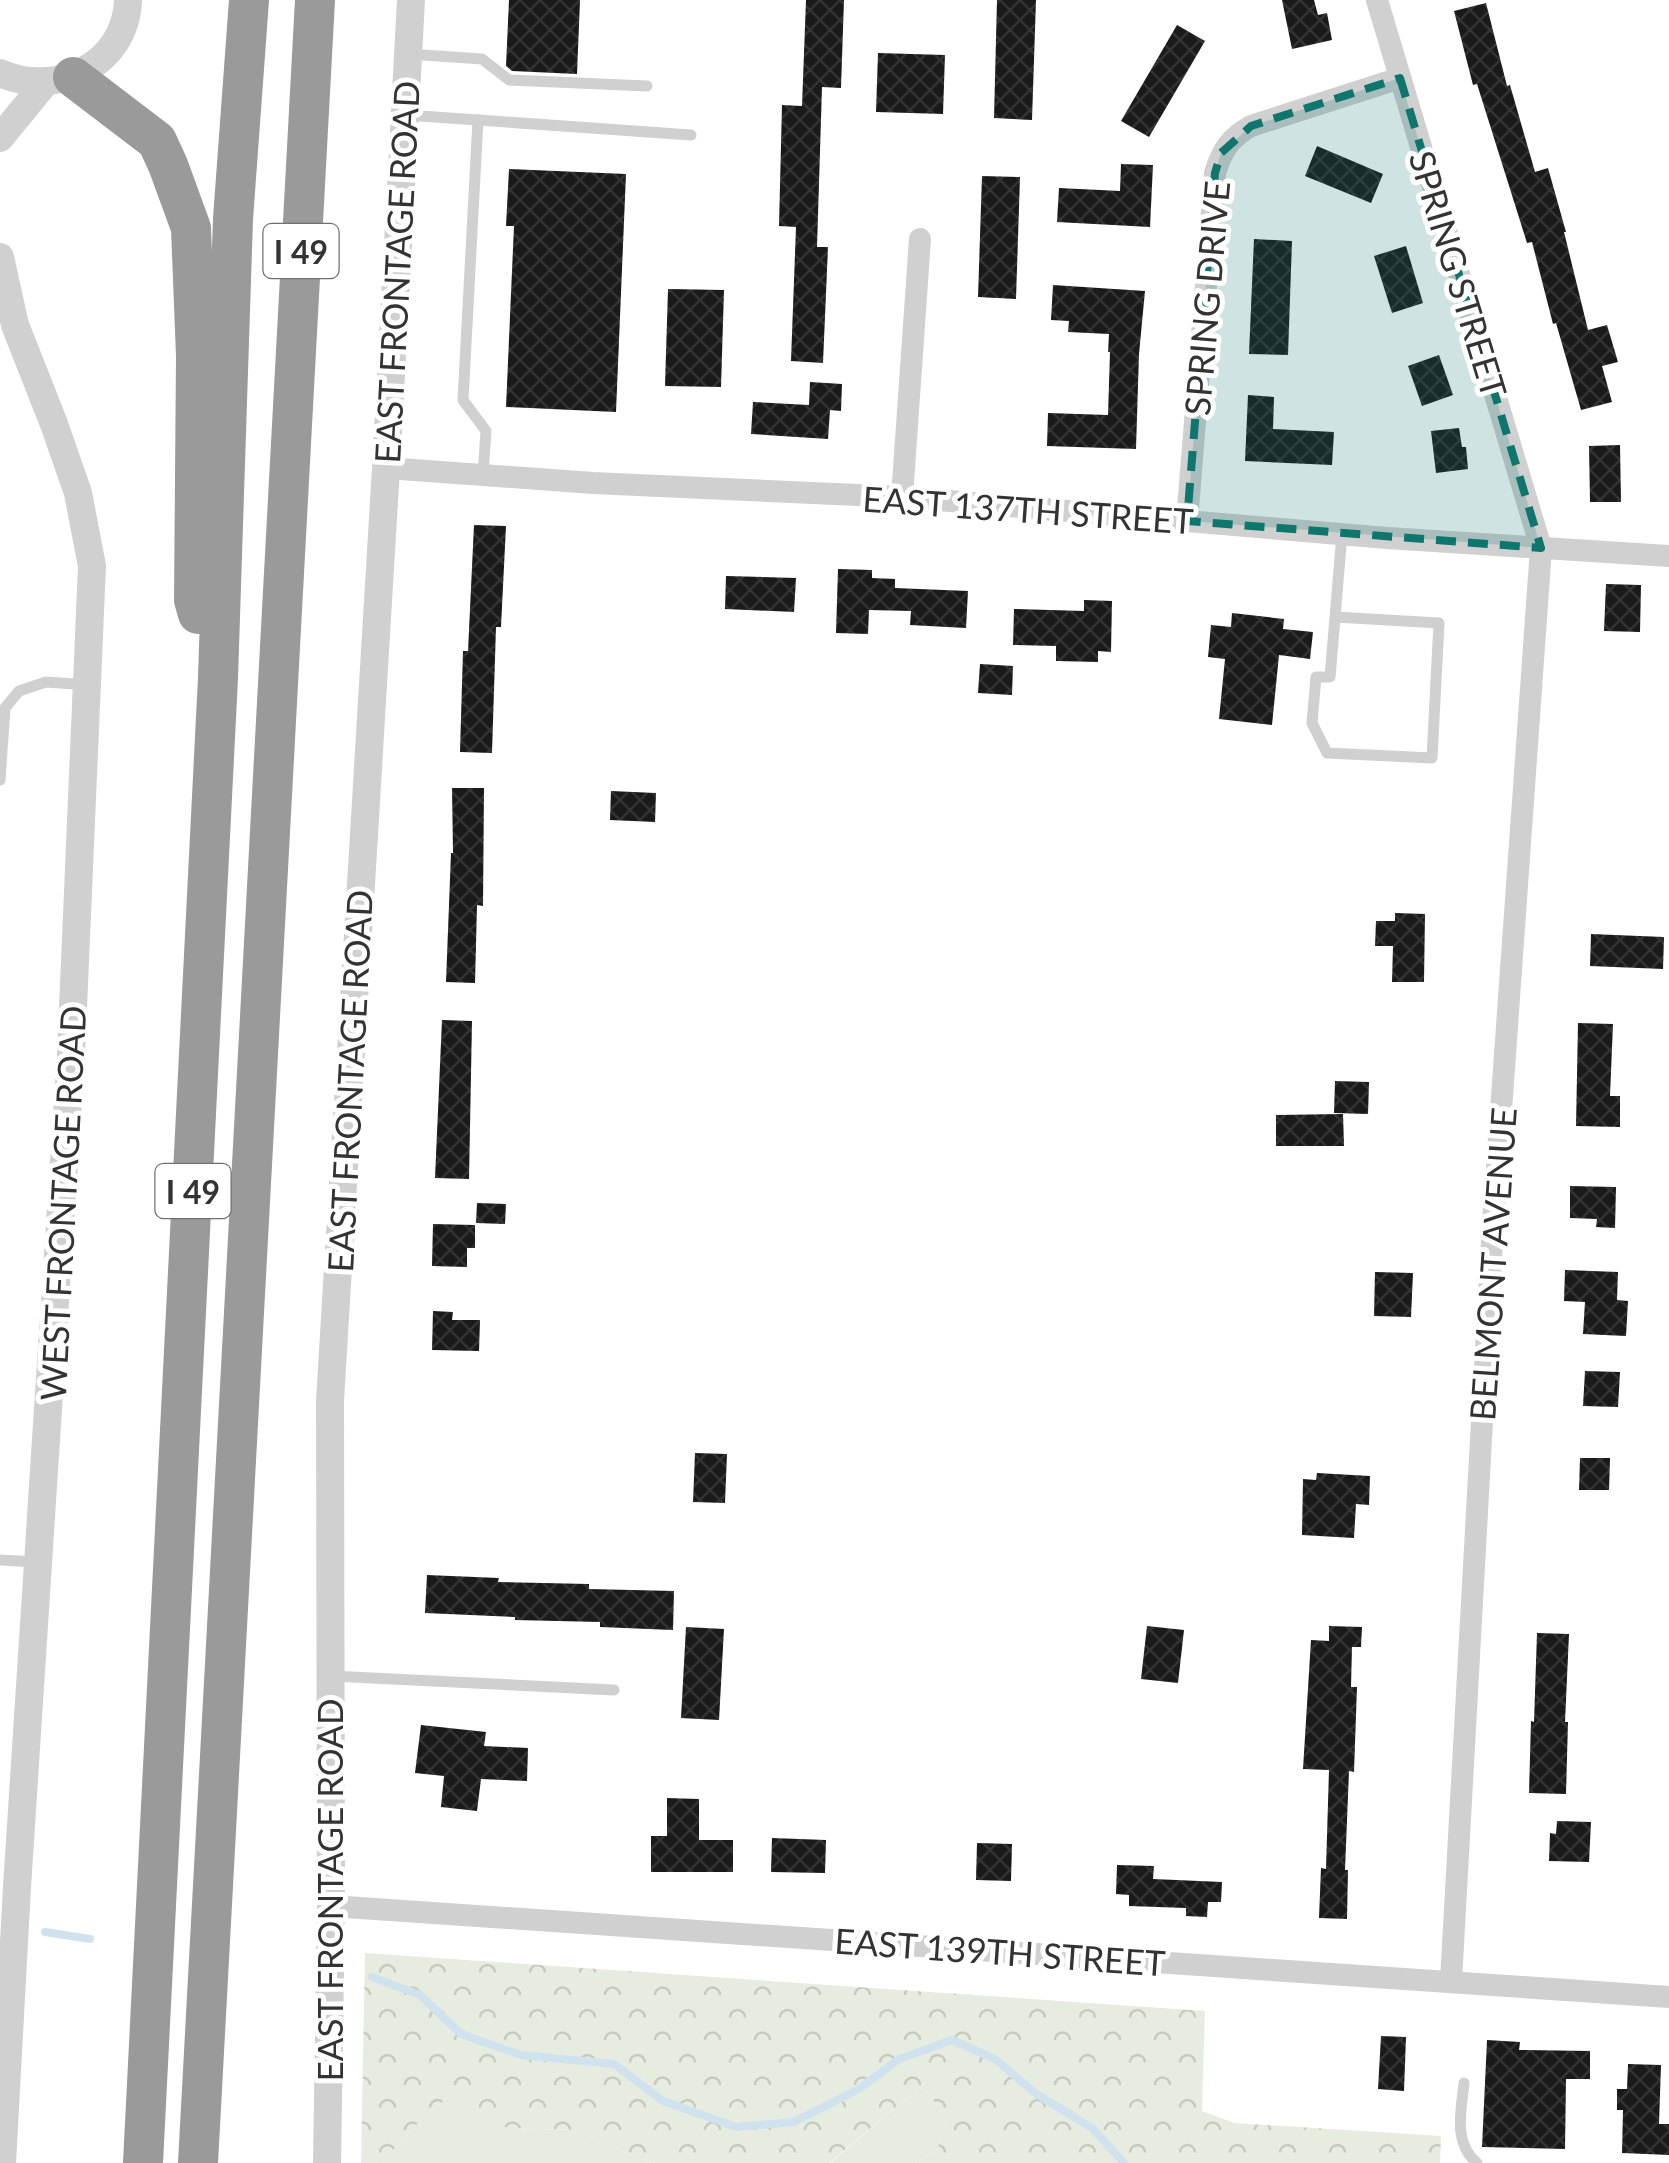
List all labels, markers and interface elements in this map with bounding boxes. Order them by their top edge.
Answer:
street label: EAST FRONTAGE ROAD [365,80,427,464]
street label: SPRING STREET [1402,146,1517,403]
street label: SPRING DRIVE [1175,179,1237,417]
road number: I 49 [264,224,338,278]
street label: EAST 137TH STREET [861,476,1195,542]
street label: EAST FRONTAGE ROAD [318,889,380,1273]
street label: WEST FRONTAGE ROAD [31,1004,93,1402]
street label: BELMONT AVENUE [1460,1106,1524,1422]
road number: I 49 [156,1164,230,1218]
street label: EAST FRONTAGE ROAD [308,1698,350,2082]
street label: EAST 139TH STREET [833,1918,1167,1984]

